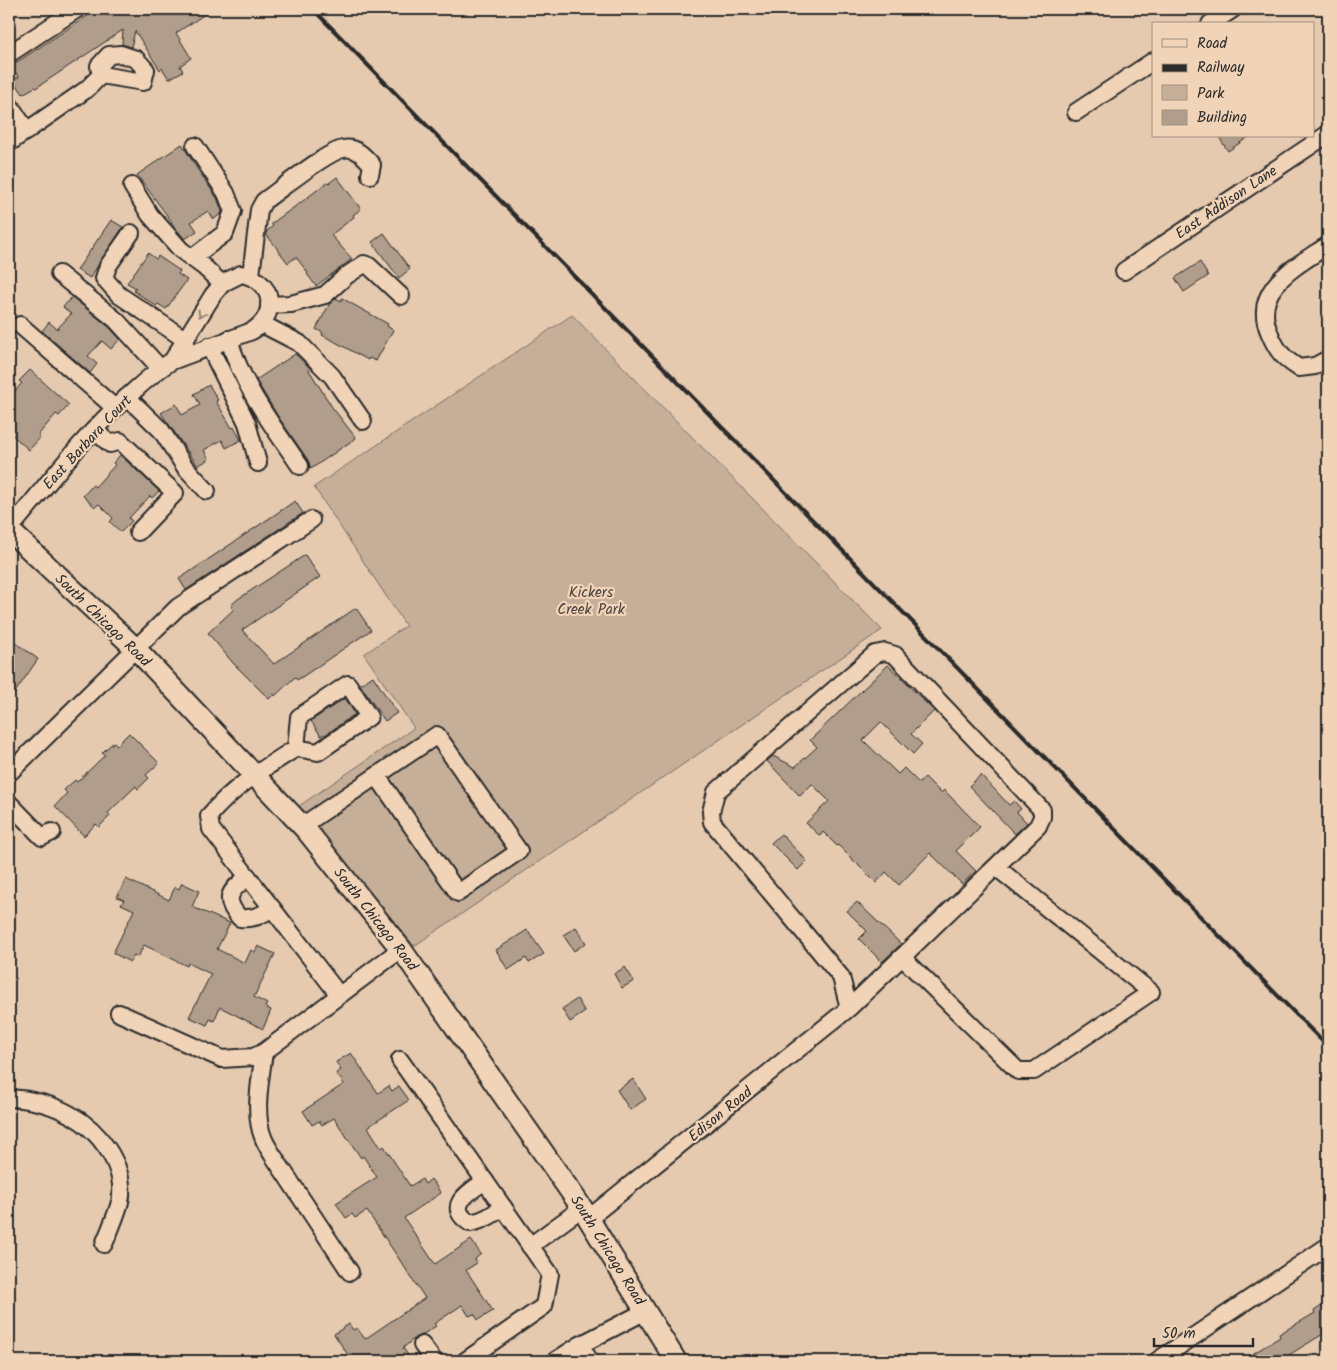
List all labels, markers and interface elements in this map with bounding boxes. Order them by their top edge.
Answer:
legend [1152,22,1314,138]
text: Road [1197,32,1228,56]
text: Railway [1197,56,1245,80]
text: Park [1197,82,1225,106]
text: Building [1197,106,1247,130]
street label: East Addison Lane [1171,160,1283,246]
one-way arrow [198,308,208,317]
street label: East Barbara Court [37,390,138,496]
street label: South Chicago Road [49,568,156,674]
park label: Kickers Creek Park [557,581,626,622]
street label: South Chicago Road [327,863,424,977]
street label: Edison Road [683,1081,759,1148]
street label: South Chicago Road [564,1191,651,1311]
scale bar [1154,1315,1253,1347]
text: 50 m [1162,1322,1196,1346]

